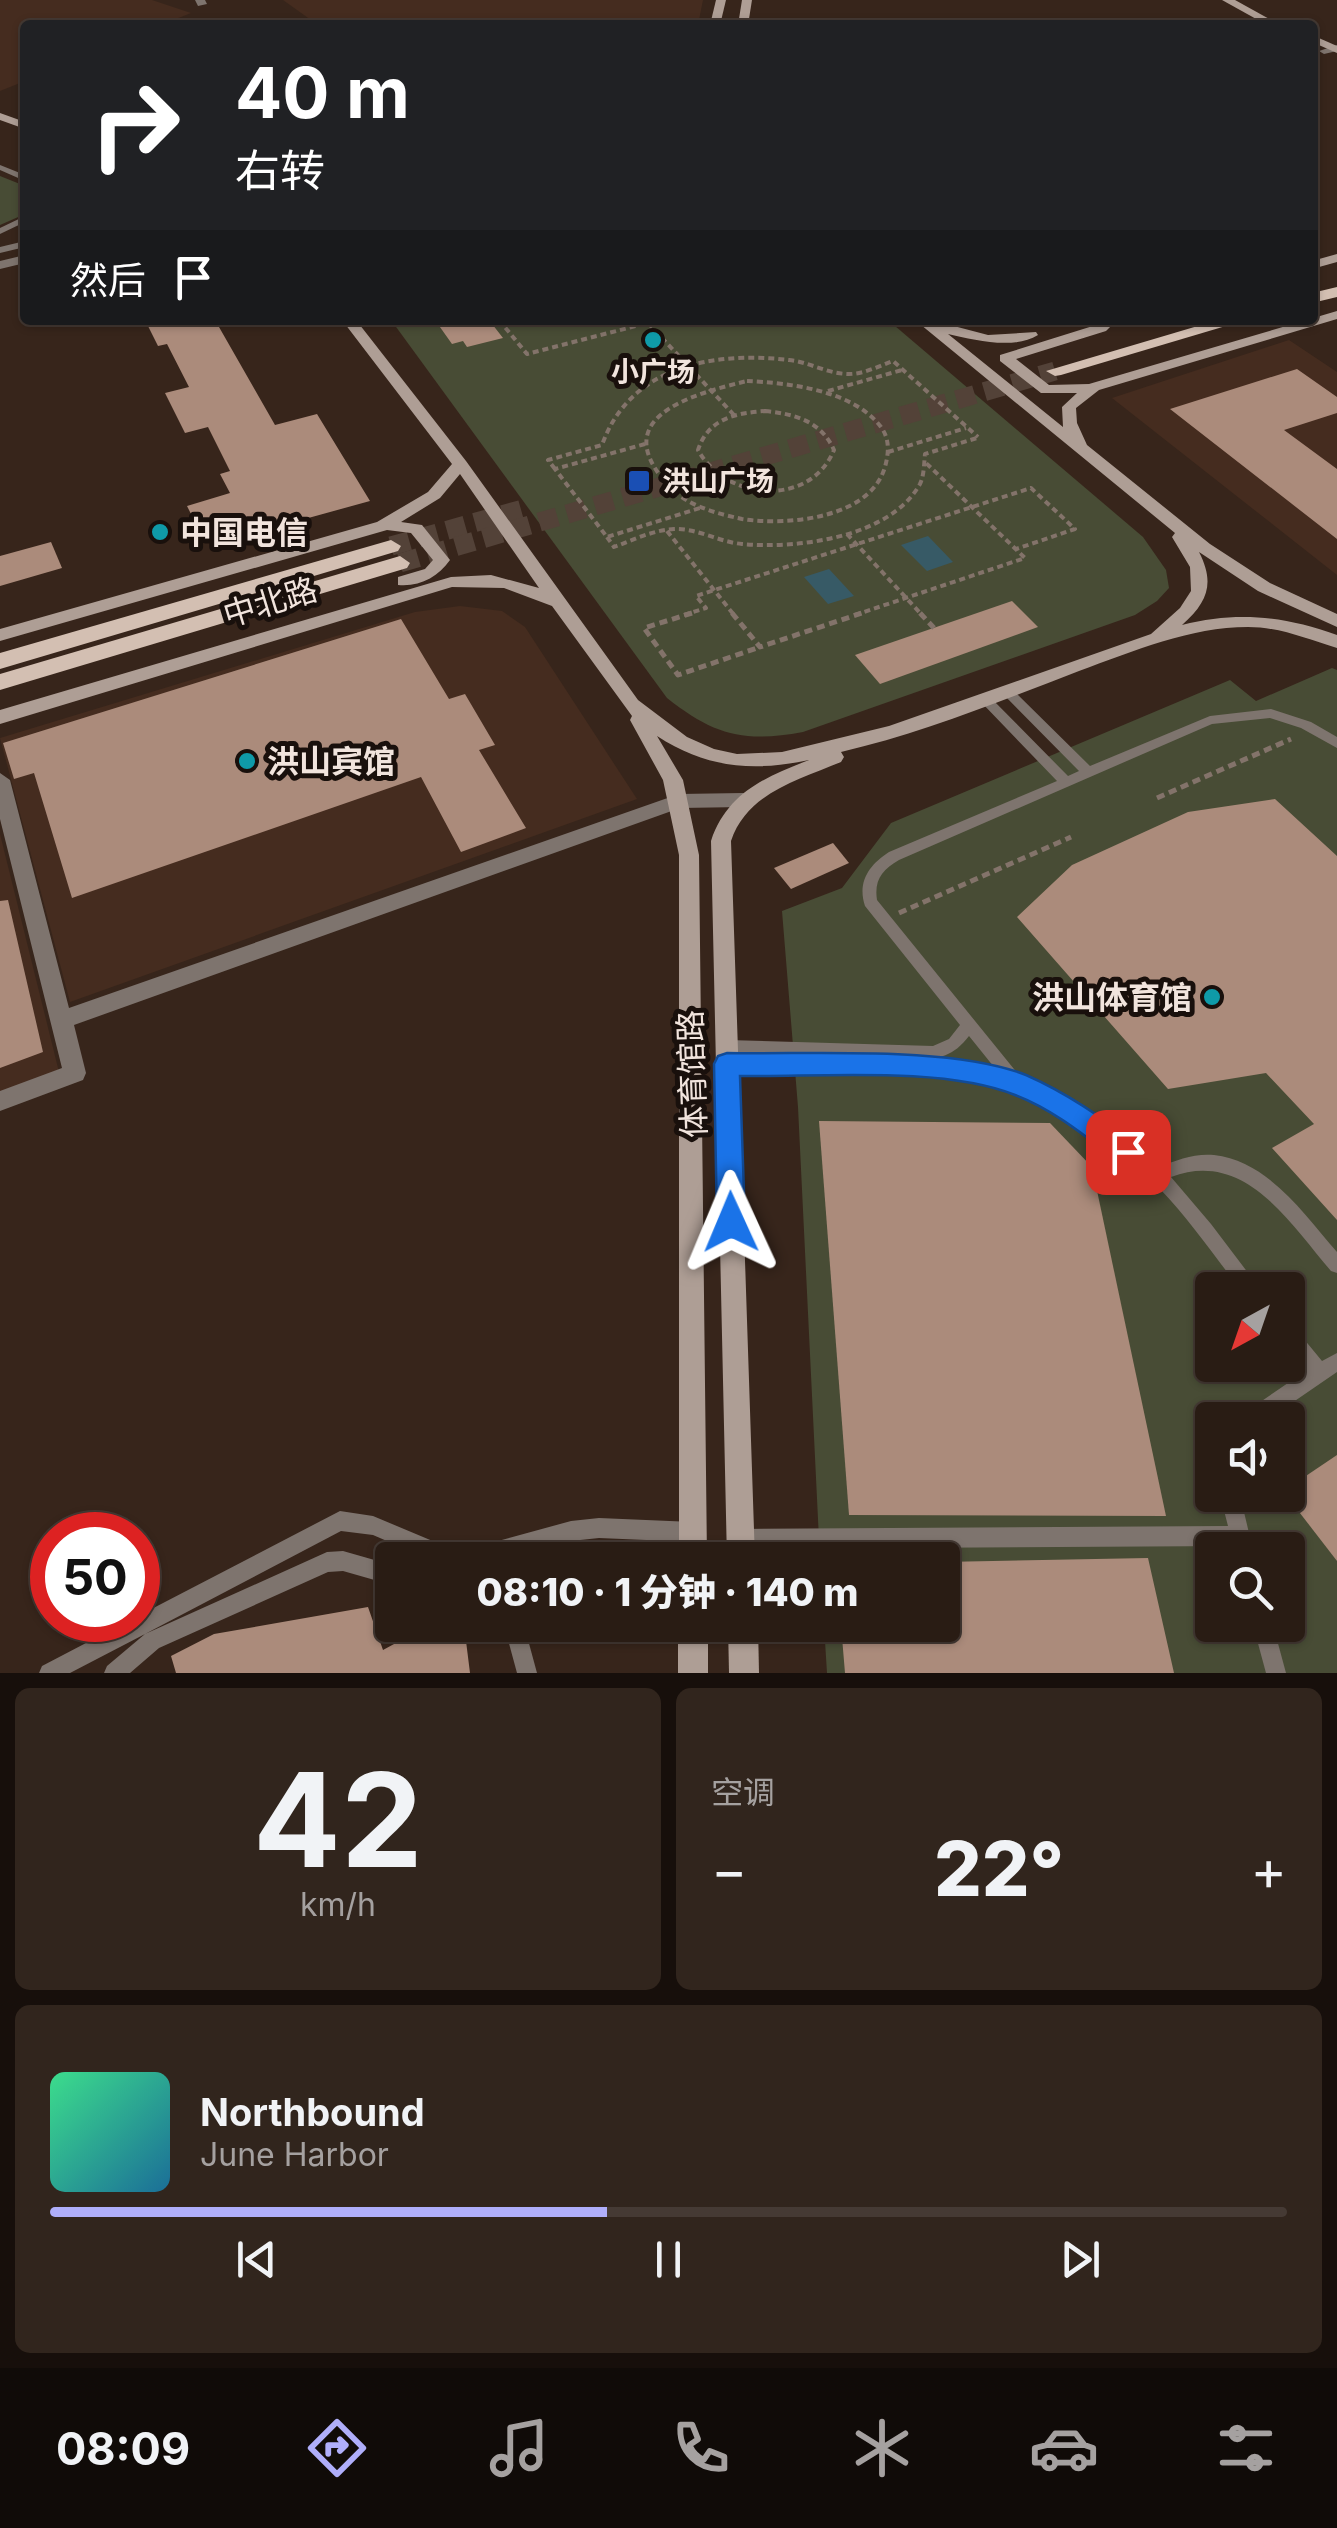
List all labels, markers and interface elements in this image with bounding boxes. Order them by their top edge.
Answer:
text: 40 m [235,50,410,135]
icon: right [70,60,200,190]
text: 右转 [235,143,325,198]
icon: arrive [166,250,221,305]
text: 然后 [70,257,146,303]
marker: 小广场 [642,329,664,351]
place label: 小广场 [611,355,695,389]
place label: 洪山广场 [662,464,774,498]
marker: 洪山广场 [626,468,652,494]
place label: 中国电信 [180,513,308,552]
marker: 中国电信 [149,521,171,543]
street label: 中北路 [218,569,322,635]
place label: 洪山宾馆 [267,742,395,781]
marker: 洪山宾馆 [236,750,258,772]
place label: 洪山体育馆 [1032,978,1192,1017]
marker: 洪山体育馆 [1201,986,1223,1008]
street label: 体育馆路 [670,1009,714,1139]
pin [1086,1110,1171,1195]
icon: arrive [1101,1125,1156,1180]
position arrow [679,1170,783,1274]
north arrow [1195,1272,1305,1382]
map controls [1195,1272,1305,1642]
button: sound [1195,1402,1305,1512]
speed limit sign: 50 [30,1512,160,1642]
button: search [1195,1532,1305,1642]
text: 08:10 · 1 分钟 · 140 m [477,1569,858,1615]
text: 42 [253,1741,423,1898]
text: 空调 [711,1773,775,1812]
text: 22° [934,1823,1064,1914]
text: − [711,1837,747,1903]
text: + [1251,1837,1287,1903]
text: km/h [300,1885,376,1924]
text: Northbound [200,2089,425,2135]
text: June Harbor [200,2135,389,2174]
icon: previous [229,2232,284,2287]
icon: pause [641,2232,696,2287]
icon: next [1053,2232,1108,2287]
icon: directions [302,2413,372,2483]
icon: music [484,2413,554,2483]
icon: phone [666,2413,736,2483]
icon: climate [847,2413,917,2483]
icon: car [1029,2413,1099,2483]
icon: filters [1211,2413,1281,2483]
text: 08:09 [56,2421,190,2476]

